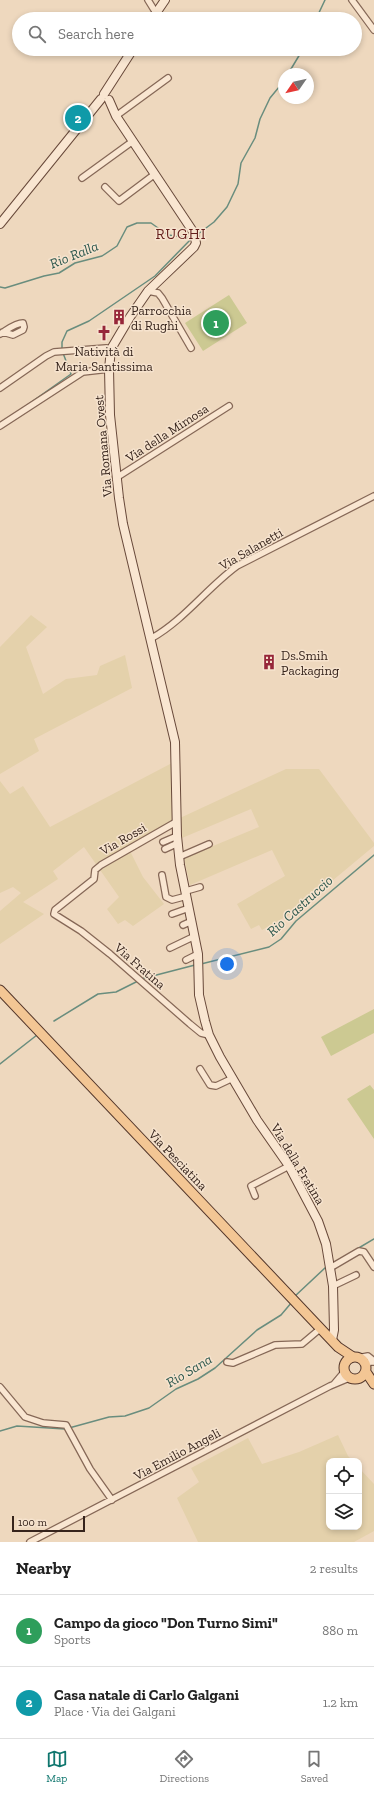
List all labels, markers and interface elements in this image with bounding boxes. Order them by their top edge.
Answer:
search box [12,12,362,56]
icon: search [26,23,48,45]
text: Search here [58,25,134,43]
north arrow [278,68,314,104]
pin: 2 [65,103,91,133]
district label: RUGHI [155,225,207,243]
water label: Rio Ralla [47,238,101,272]
place label: Parrocchia di Rughi [131,303,192,333]
building icon: Parrocchia di Rughi [110,308,128,326]
pin: 1 [203,308,229,338]
church icon: Natività di Maria Santissima [95,324,113,342]
place label: Natività di Maria Santissima [55,344,154,374]
street label: Via Romana Ovest [91,394,115,499]
street label: Via della Mimosa [122,400,212,466]
street label: Via Salanetti [216,525,286,574]
place label: Ds.Smih Packaging [281,648,339,678]
building icon: Ds.Smih Packaging [260,653,278,671]
street label: Via Rossi [96,820,149,859]
water label: Rio Castruccio [263,872,337,940]
street label: Via Fratina [111,939,169,993]
your location [217,954,237,974]
street label: Via della Fratina [267,1120,328,1208]
street label: Via Pesciatina [145,1126,211,1194]
water label: Rio Sana [163,1351,215,1391]
street label: Via Emilio Angeli [130,1425,223,1484]
map controls [326,1458,362,1530]
button: locate [326,1458,362,1494]
button: layers [326,1494,362,1530]
scale bar [12,1514,85,1533]
text: 100 m [18,1516,47,1529]
text: Nearby [16,1558,71,1578]
text: 2 results [310,1561,358,1576]
text: Campo da gioco "Don Turno Simi" [54,1614,278,1632]
text: 1 [26,1623,32,1638]
text: 880 m [322,1623,358,1638]
text: Sports [54,1632,91,1647]
text: Casa natale di Carlo Galgani [54,1686,239,1704]
text: 2 [26,1695,32,1710]
text: 1.2 km [323,1695,358,1710]
text: Place · Via dei Galgani [54,1704,176,1719]
tab: Map [46,1748,68,1785]
tab: Directions [159,1748,209,1785]
tab: Saved [301,1748,328,1785]

